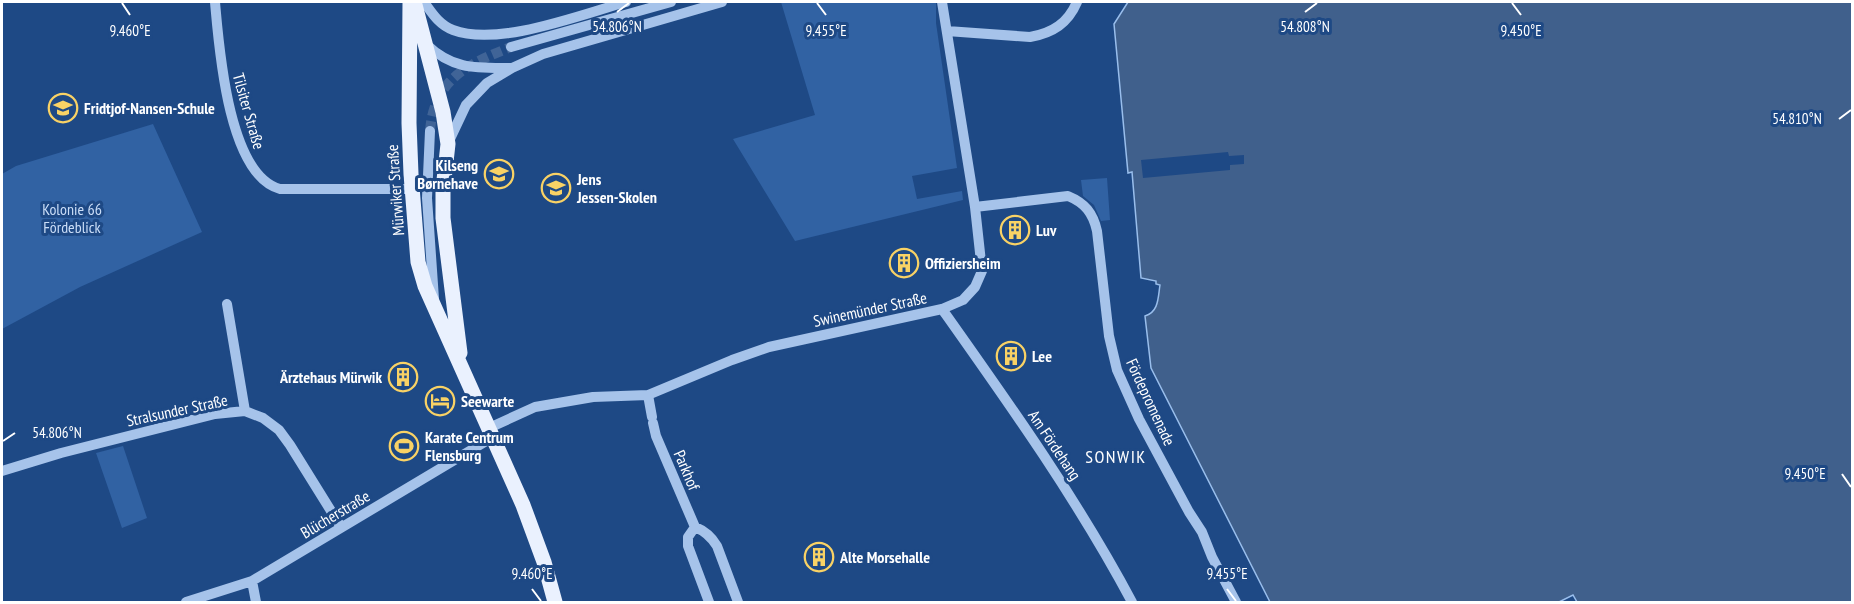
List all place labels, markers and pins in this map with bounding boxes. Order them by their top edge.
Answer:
school or university icon: Fridtjof-Nansen-Schule [47,92,79,124]
place label: Fridtjof-Nansen-Schule [84,98,215,118]
place label: Kilseng Børnehave [417,155,478,193]
school or university icon: Kilseng Børnehave [483,158,515,190]
place label: Jens Jessen-Skolen [576,169,657,207]
school or university icon: Jens Jessen-Skolen [540,172,572,204]
building icon: Luv [999,214,1031,246]
place label: Luv [1036,220,1057,240]
building icon: Offiziersheim [888,247,920,279]
place label: Offiziersheim [925,253,1001,273]
building icon: Lee [995,340,1027,372]
place label: Lee [1032,346,1052,366]
building icon: Ärztehaus Mürwik [387,361,419,393]
place label: Ärztehaus Mürwik [279,367,382,387]
hotel icon: Seewarte [424,385,456,417]
place label: Seewarte [461,391,515,411]
place label: Karate Centrum Flensburg [425,427,514,465]
sports icon: Karate Centrum Flensburg [388,430,420,462]
building icon: Alte Morsehalle [803,541,835,573]
place label: Alte Morsehalle [839,547,930,567]

